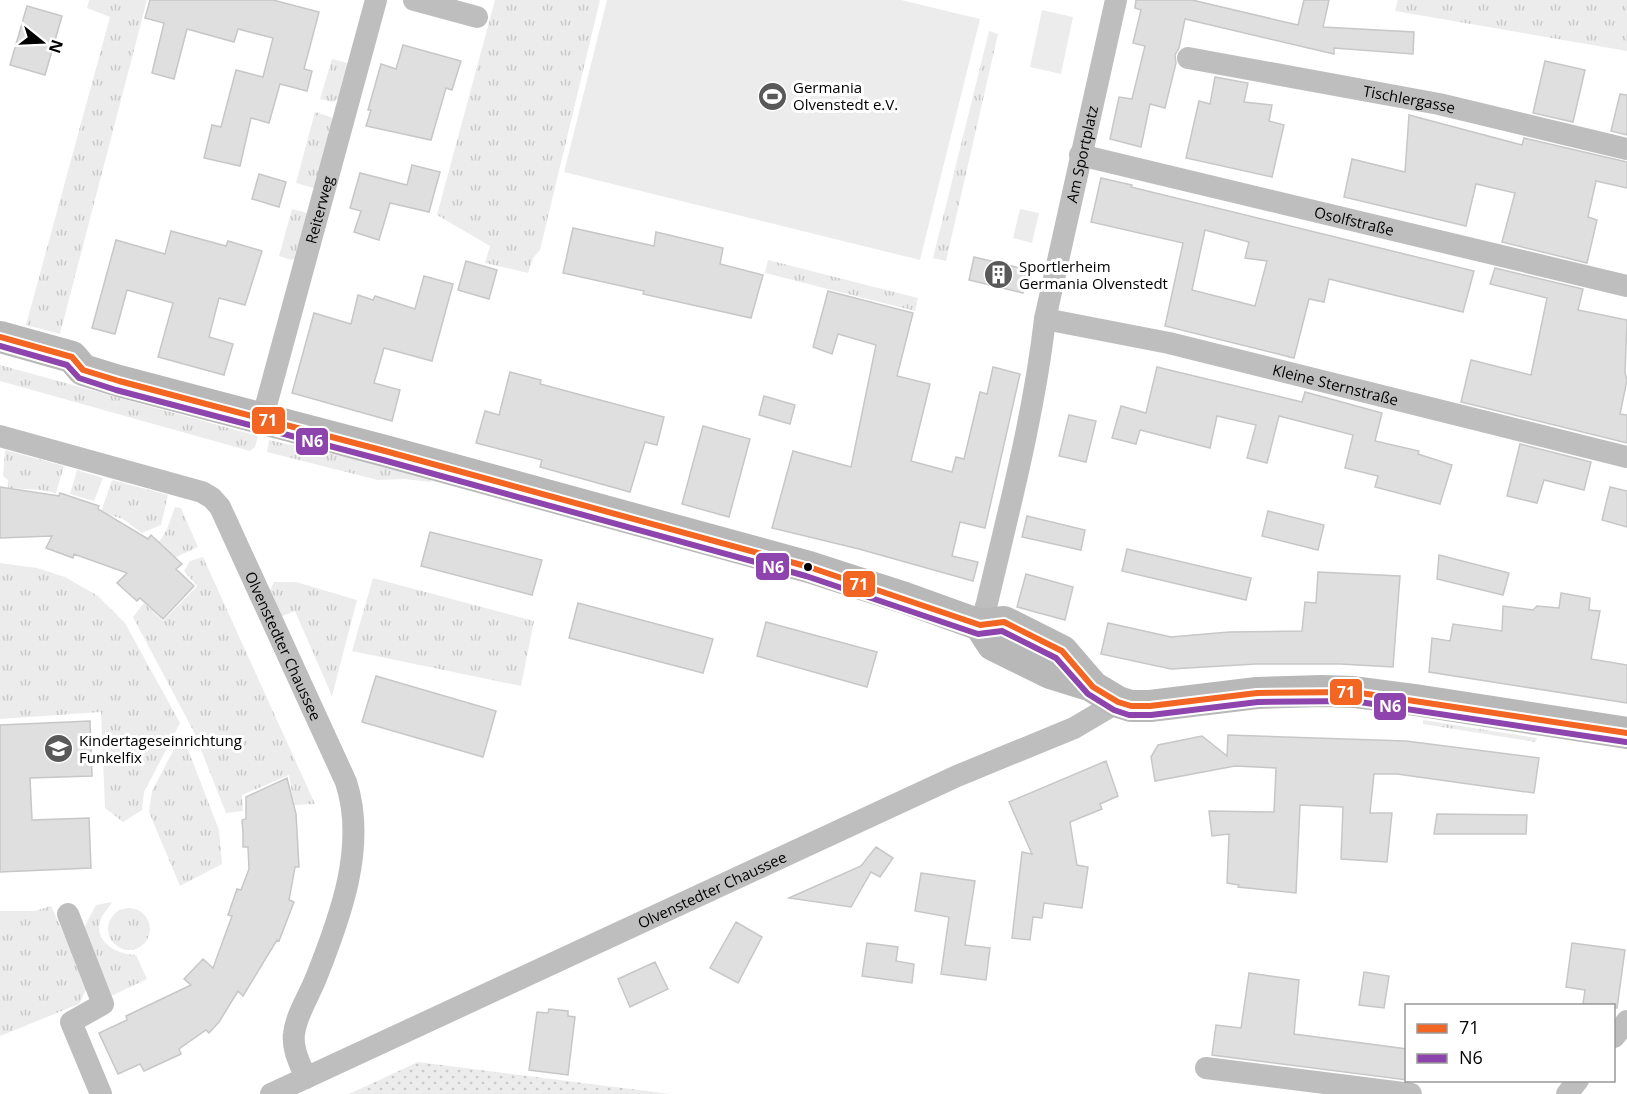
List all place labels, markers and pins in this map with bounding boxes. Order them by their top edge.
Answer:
place label: Germania Olvenstedt e.V. [793,77,898,114]
sports icon: Germania Olvenstedt e.V. [756,80,788,112]
place label: Sportlerheim Germania Olvenstedt [1019,256,1168,293]
building icon: Sportlerheim Germania Olvenstedt [982,259,1014,291]
unlabelled marker [802,561,814,573]
place label: Kindertageseinrichtung Funkelfix [79,730,242,767]
school or university icon: Kindertageseinrichtung Funkelfix [42,733,74,765]

